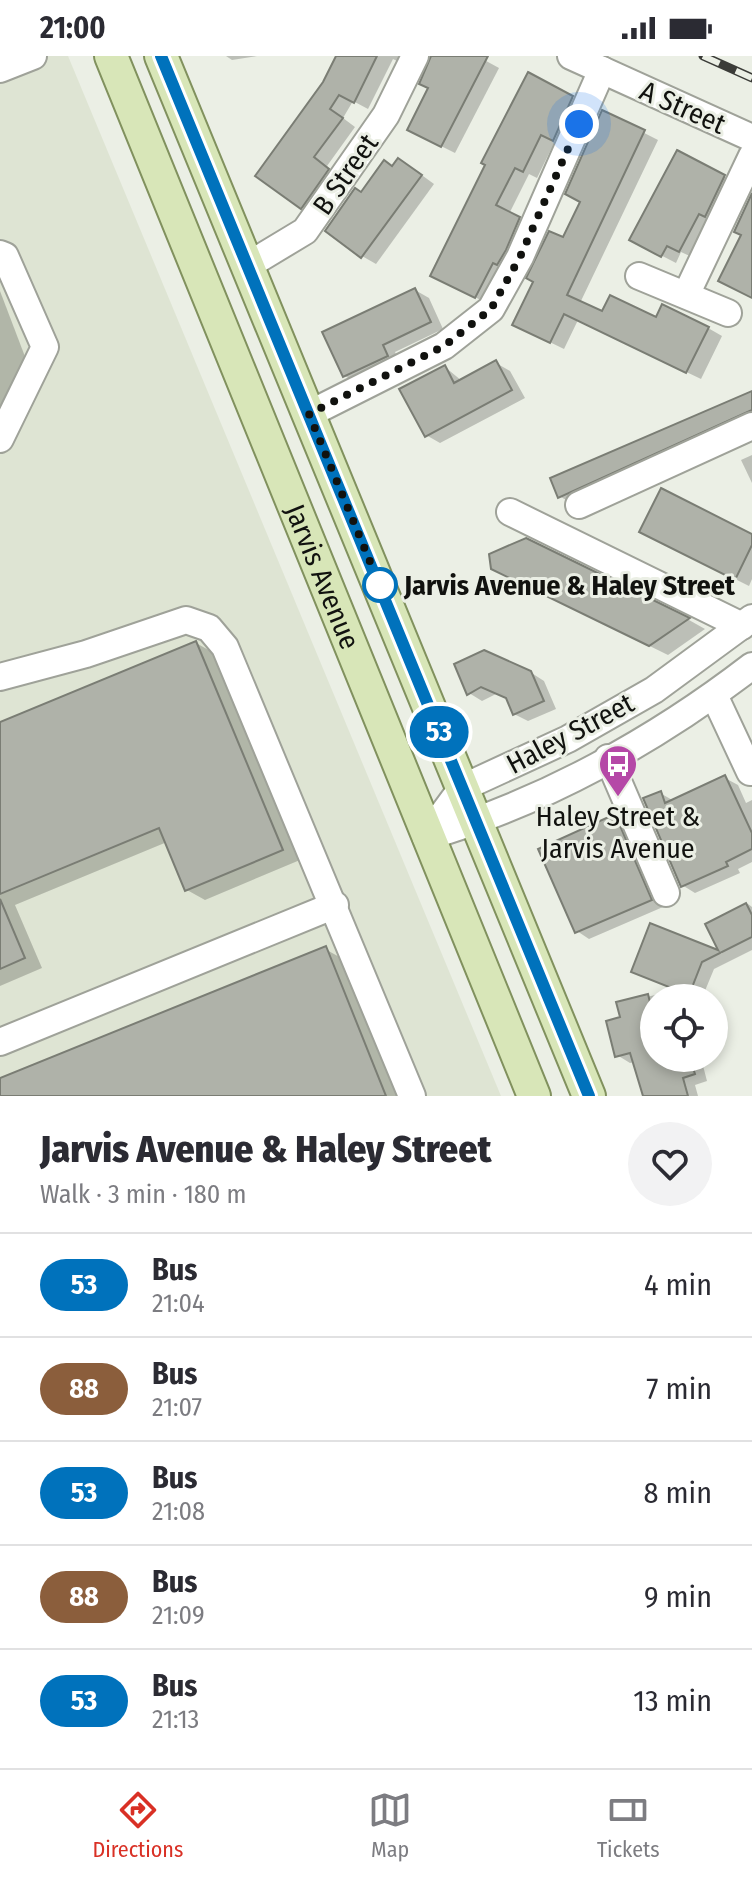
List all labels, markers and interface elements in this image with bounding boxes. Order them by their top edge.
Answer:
text: 21:00 [40,10,106,46]
street label: A Street [635,74,731,141]
your location [559,104,599,144]
street label: B Street [306,127,385,221]
street label: Jarvis Avenue [278,499,366,654]
marker: Jarvis Avenue & Haley Street [363,568,397,602]
place label: Jarvis Avenue & Haley Street [403,569,736,602]
street label: Haley Street [501,686,640,781]
line badge: 53 [403,706,475,758]
text: 53 [426,715,452,748]
bus stop icon: Haley Street & Jarvis Avenue [597,743,639,798]
place label: Haley Street & Jarvis Avenue [536,800,700,865]
map controls [640,984,728,1072]
button: locate [640,984,728,1072]
button: heart [628,1122,712,1206]
text: Jarvis Avenue & Haley Street [40,1126,491,1172]
text: Walk · 3 min · 180 m [40,1179,247,1210]
text: Bus [152,1252,197,1288]
text: 4 min [644,1267,712,1303]
text: 53 [71,1268,97,1301]
text: 21:04 [152,1288,205,1319]
text: Bus [152,1356,197,1392]
text: 7 min [646,1371,712,1407]
text: 88 [69,1372,99,1405]
text: 21:07 [152,1392,202,1423]
text: Bus [152,1460,197,1496]
text: 8 min [644,1475,712,1511]
text: 53 [71,1476,97,1509]
text: 21:08 [152,1496,205,1527]
text: Bus [152,1564,197,1600]
text: 9 min [644,1579,712,1615]
text: 88 [69,1580,99,1613]
text: 21:09 [152,1600,205,1631]
text: Bus [152,1668,197,1704]
text: 13 min [633,1683,712,1719]
text: 53 [71,1684,97,1717]
text: 21:13 [152,1704,199,1735]
tab: Directions [92,1788,183,1863]
tab: Map [368,1788,412,1863]
tab: Tickets [597,1788,660,1863]

